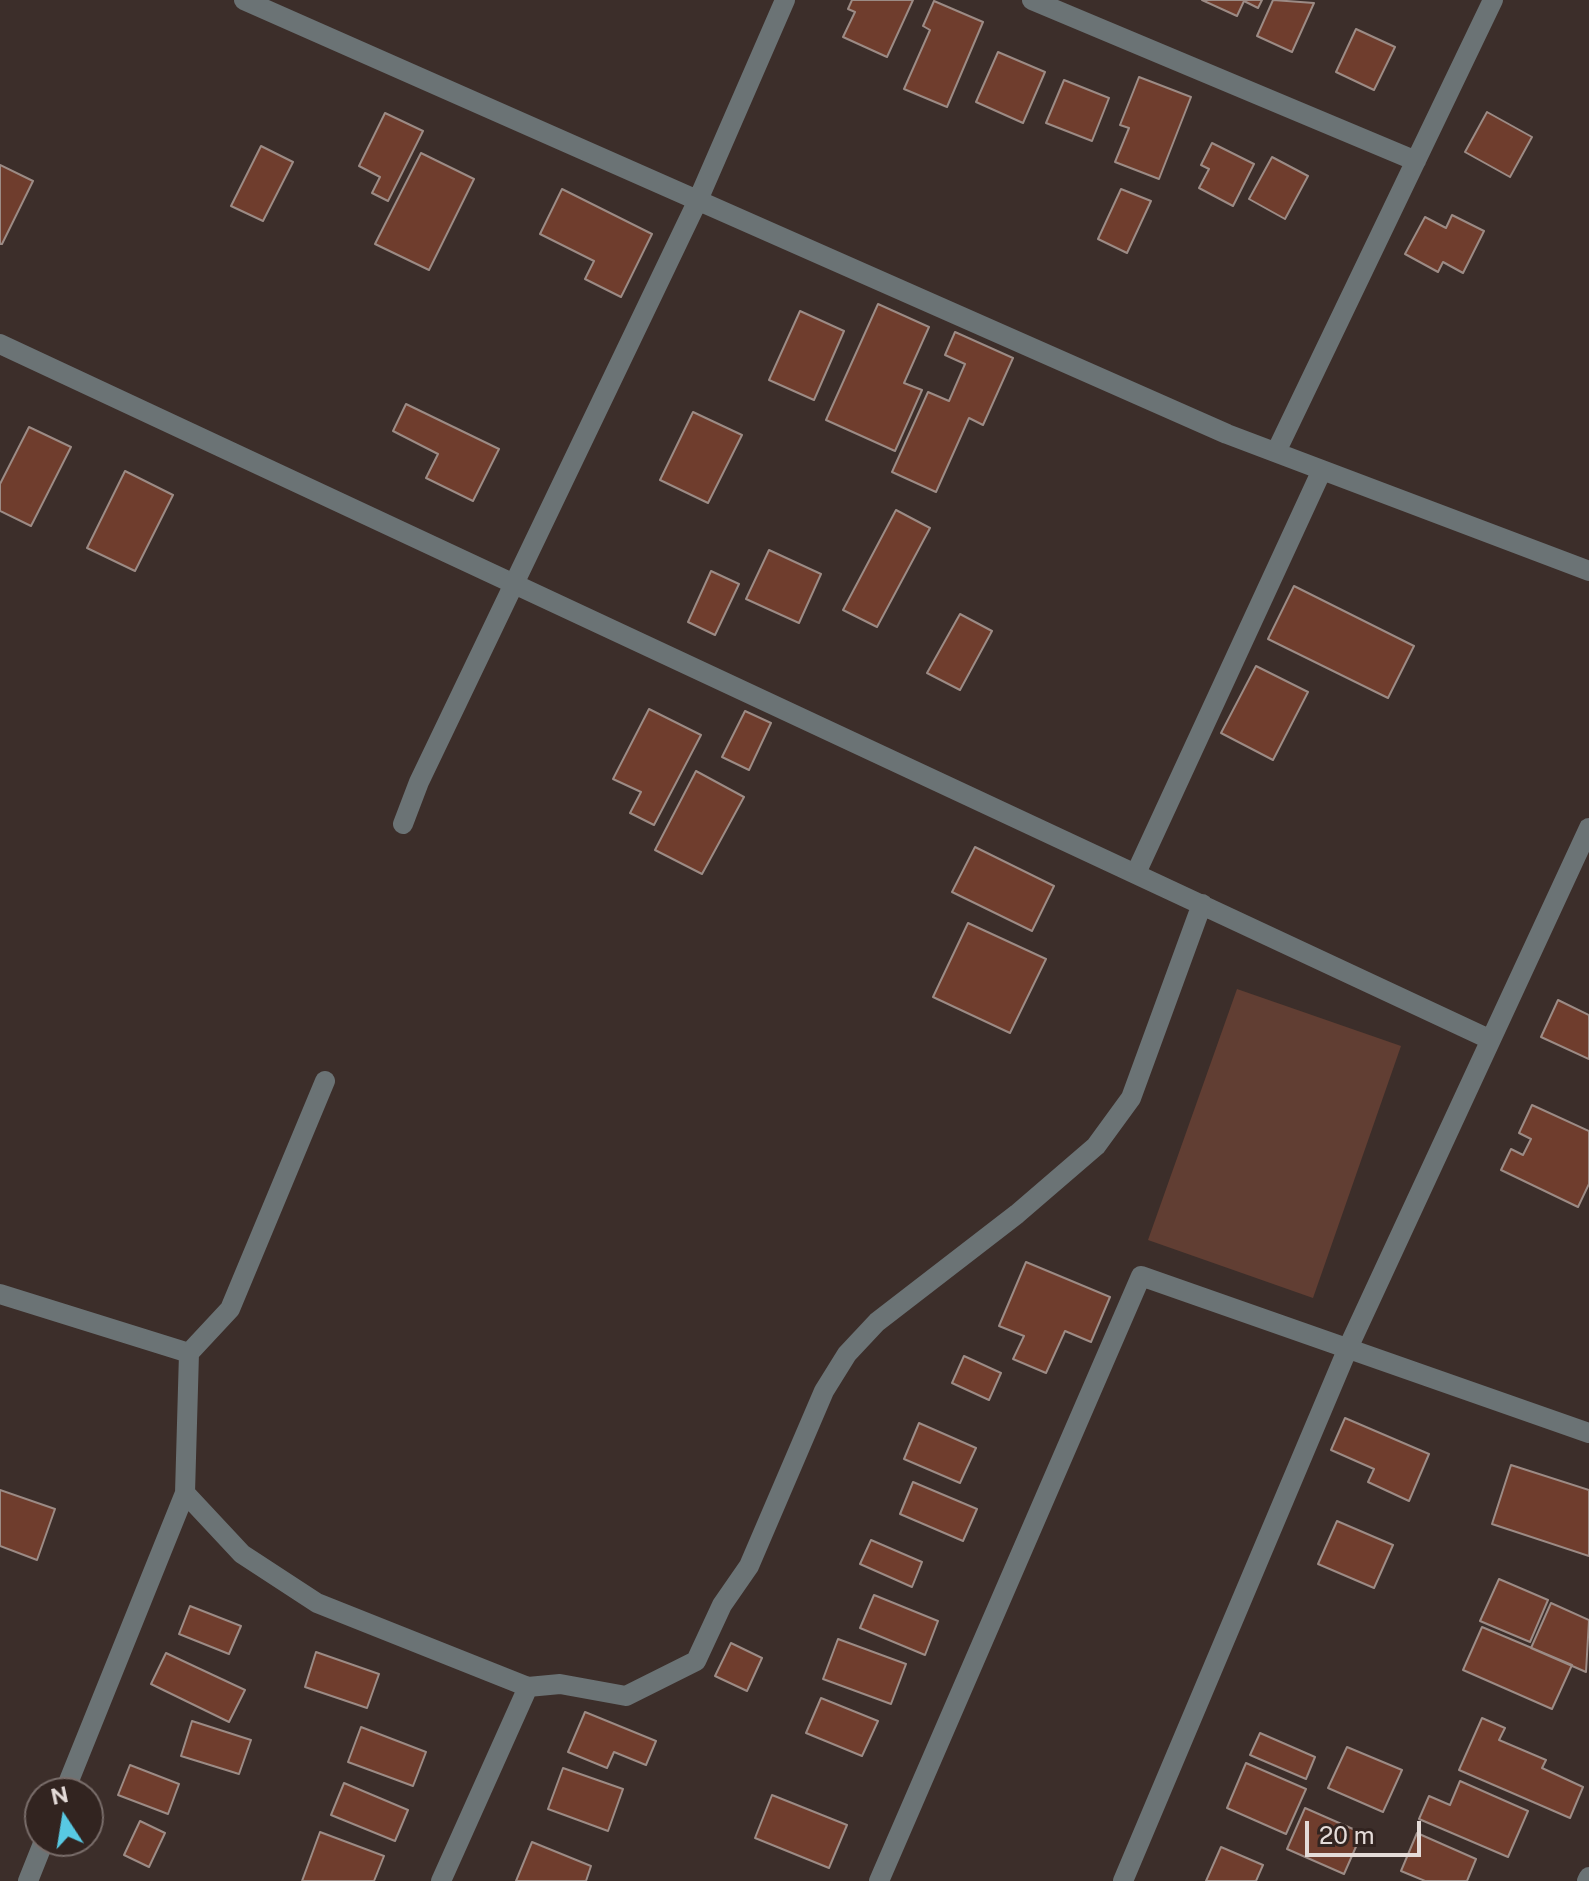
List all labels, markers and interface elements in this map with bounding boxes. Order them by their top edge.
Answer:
north arrow [24,1777,104,1857]
text: N [48,1781,71,1810]
scale bar [1309,1805,1425,1855]
text: 20 m [1319,1821,1375,1849]

